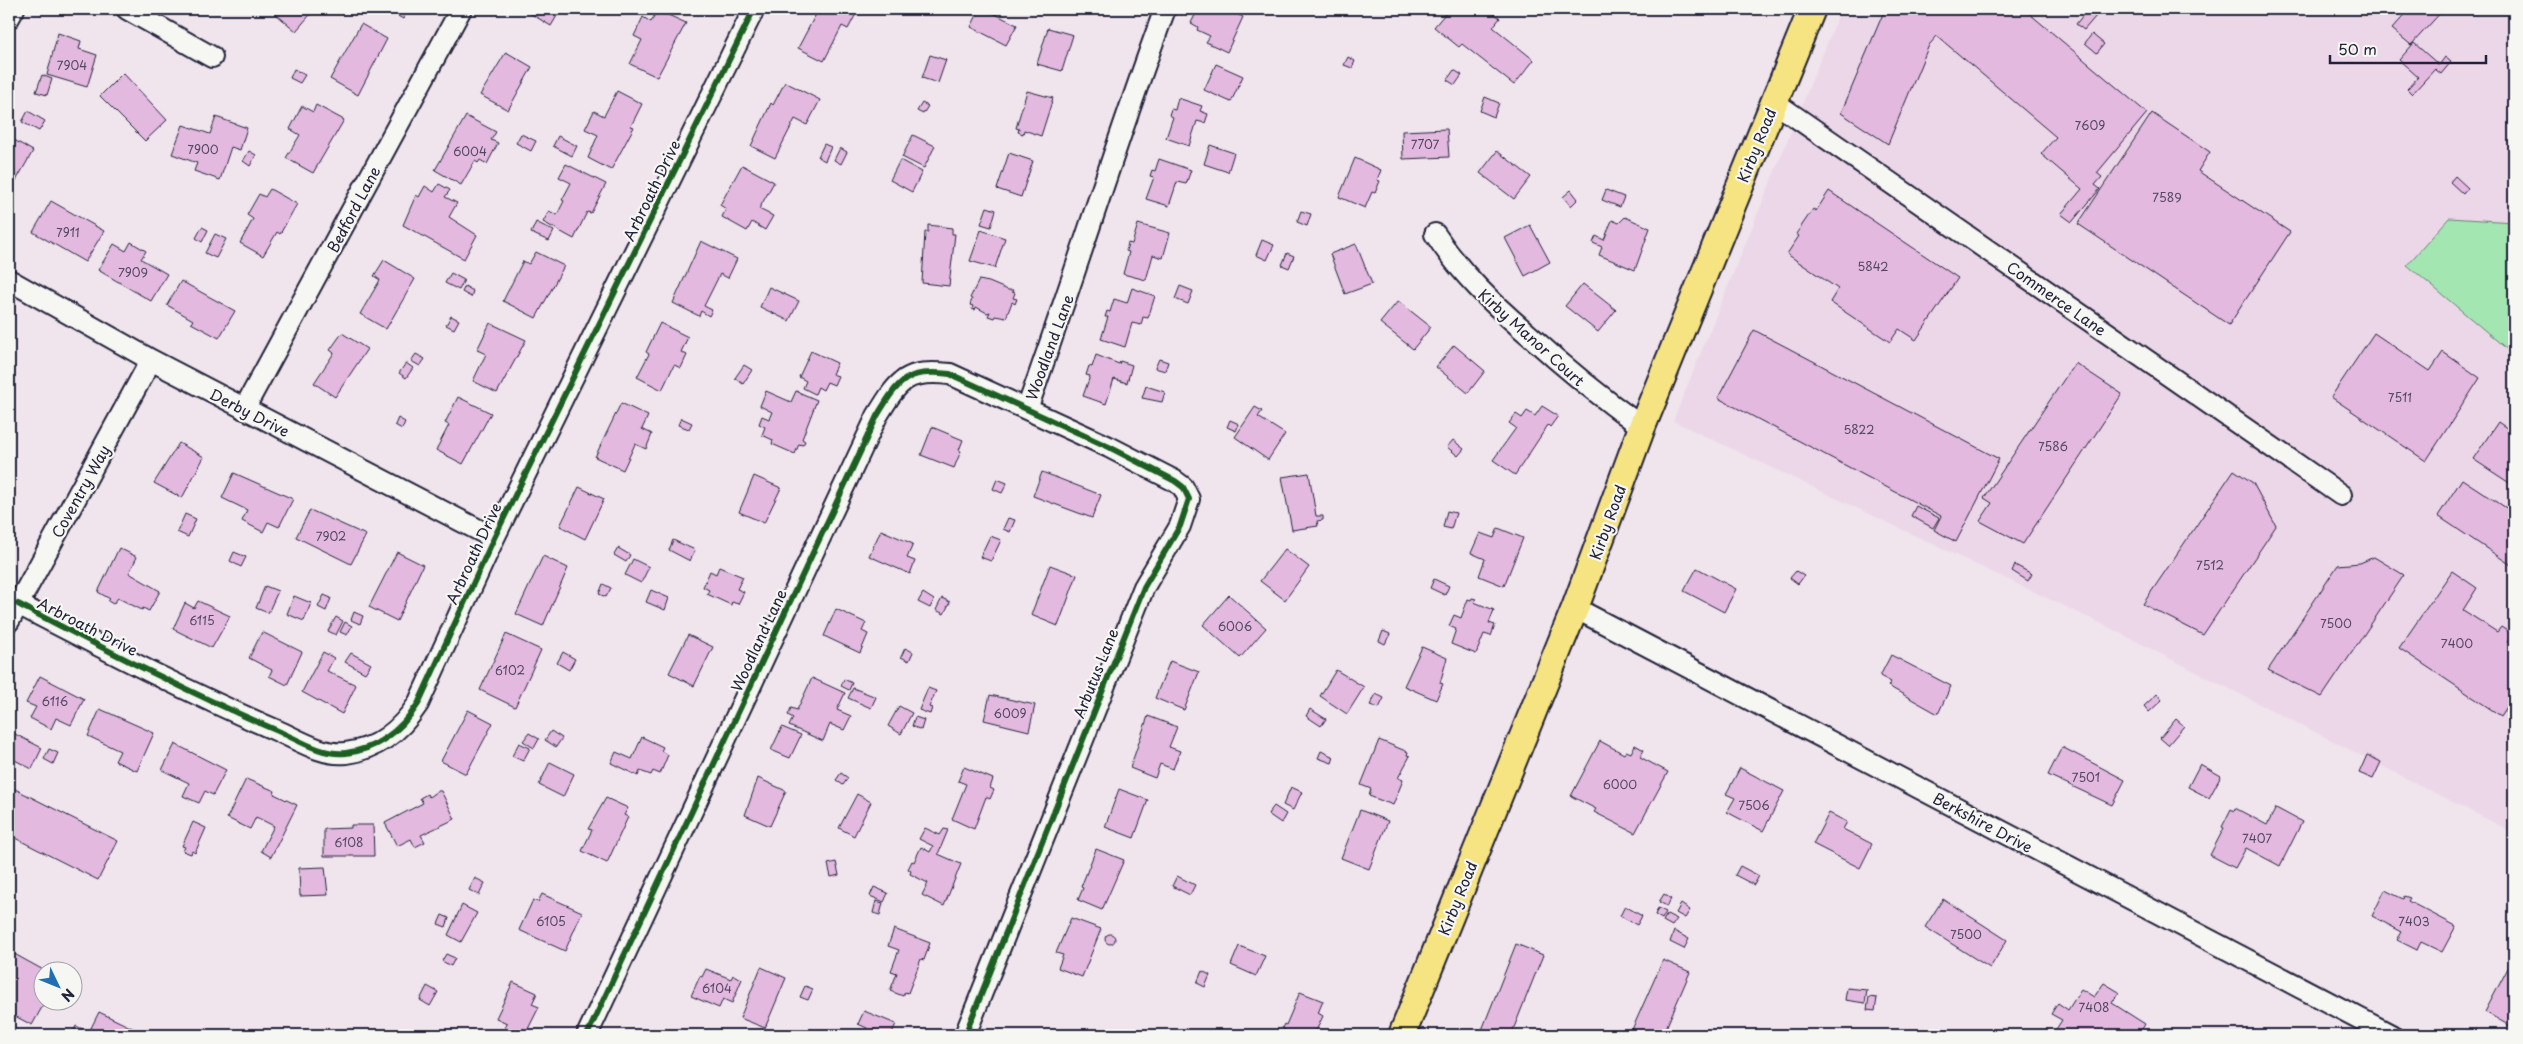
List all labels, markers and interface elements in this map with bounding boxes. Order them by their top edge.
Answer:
scale bar [2330,32,2487,64]
text: 50 m [2338,37,2377,60]
house number: 7904 [57,56,87,74]
street label: Kirby Road [1731,104,1781,186]
house number: 7609 [2075,116,2105,134]
house number: 7707 [1411,135,1439,153]
street label: Arbroath Drive [617,136,685,244]
house number: 7900 [187,140,219,158]
house number: 6004 [453,142,487,160]
street label: Bedford Lane [321,162,385,256]
house number: 7589 [2152,188,2182,206]
house number: 7911 [56,223,80,241]
street label: Commerce Lane [2002,255,2112,341]
house number: 5842 [1857,257,1889,275]
house number: 7909 [118,263,148,281]
street label: Kirby Manor Court [1474,283,1590,391]
street label: Woodland Lane [1019,291,1079,403]
street label: Derby Drive [206,382,294,442]
house number: 7511 [2388,388,2412,406]
house number: 5822 [1843,420,1875,438]
house number: 7586 [2038,437,2068,455]
street label: Coventry Way [45,440,115,542]
street label: Kirby Road [1583,481,1631,563]
street label: Arbroath Drive [439,498,507,608]
house number: 7902 [316,527,346,545]
house number: 7512 [2196,556,2224,574]
street label: Woodland Lane [724,585,792,695]
street label: Arbroath Drive [34,591,142,661]
house number: 6115 [189,611,215,629]
house number: 7500 [2320,614,2352,632]
house number: 6006 [1218,617,1252,635]
street label: Arbutus Lane [1066,625,1124,721]
house number: 7400 [2441,634,2473,652]
house number: 6102 [495,661,525,679]
house number: 6116 [42,692,68,710]
house number: 6009 [993,704,1027,722]
house number: 7501 [2072,768,2100,786]
house number: 6000 [1603,775,1637,793]
street label: Berkshire Drive [1929,786,2037,858]
house number: 7506 [1738,796,1770,814]
house number: 7407 [2242,829,2272,847]
house number: 6108 [334,833,364,851]
street label: Kirby Road [1432,857,1482,939]
house number: 6105 [536,912,566,930]
house number: 7403 [2398,912,2430,930]
house number: 7500 [1950,925,1982,943]
north arrow [32,962,82,1012]
house number: 6104 [702,979,732,997]
text: N [56,984,79,1006]
house number: 7408 [2079,998,2109,1016]

